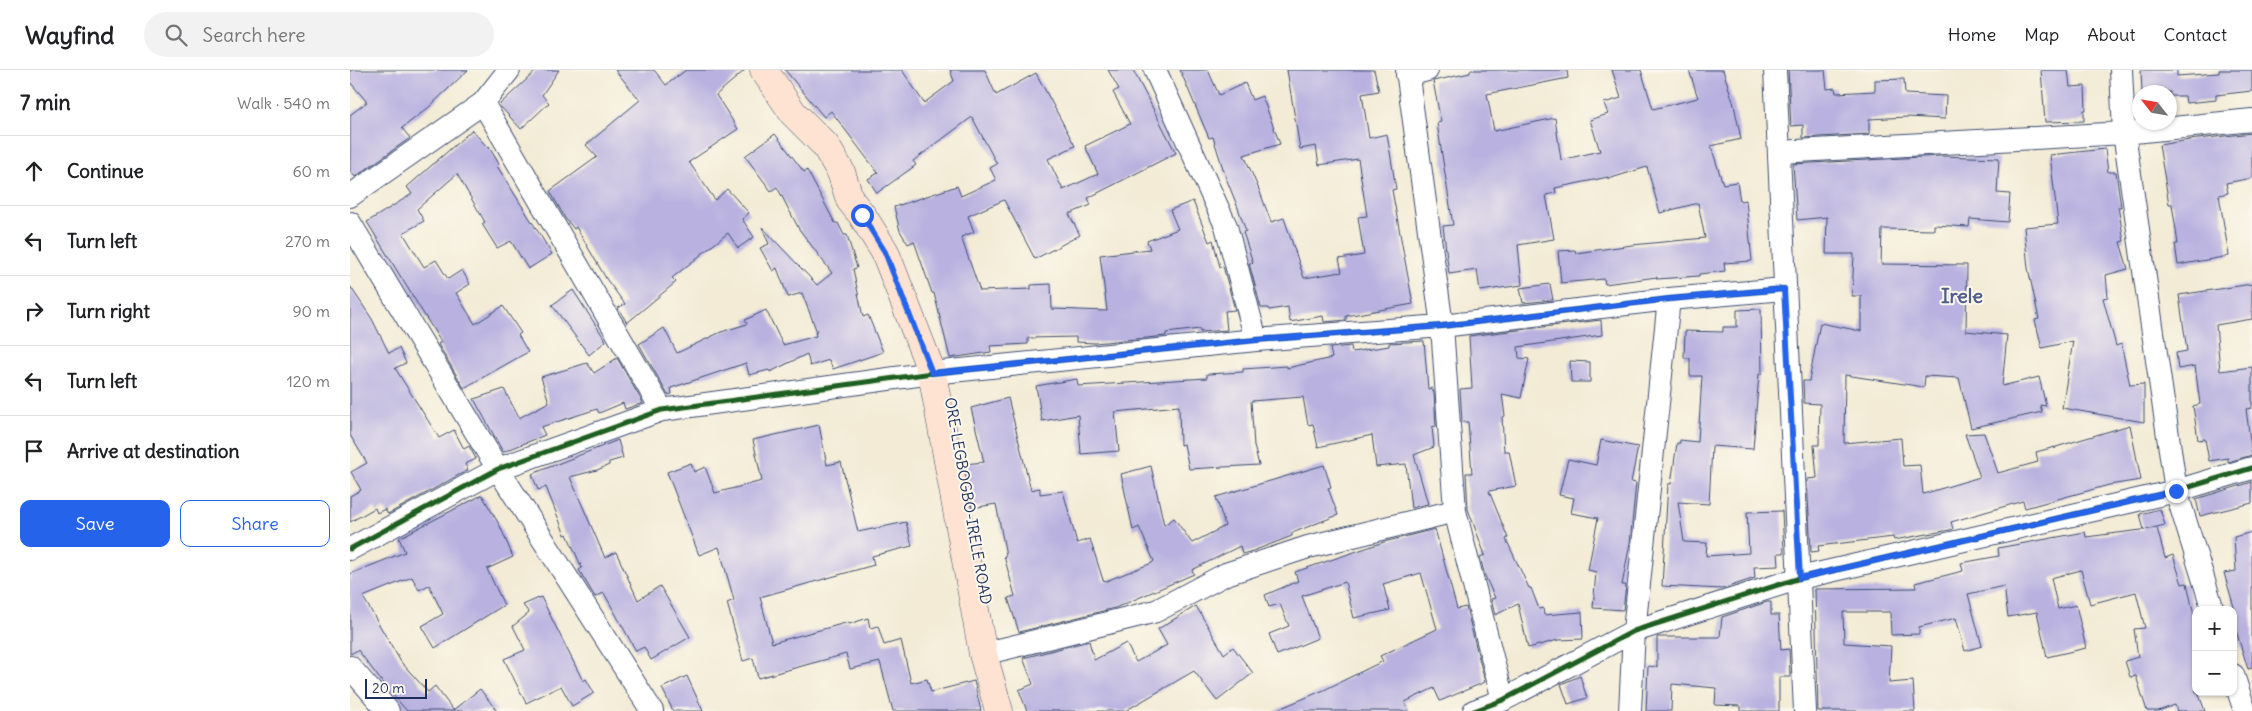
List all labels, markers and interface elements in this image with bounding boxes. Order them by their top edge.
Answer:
search box [144,12,494,57]
text: Wayfind [25,20,114,50]
icon: search [162,21,190,49]
text: Search here [202,23,306,47]
text: Home [1948,23,1996,46]
text: Map [2024,23,2059,46]
text: About [2087,23,2135,46]
text: Contact [2163,23,2227,46]
north arrow [2132,85,2177,130]
text: 7 min [20,89,71,116]
text: Walk · 540 m [237,93,330,113]
icon: ahead [20,157,48,185]
text: Continue [67,159,144,183]
text: 60 m [292,161,330,181]
route start [851,204,874,227]
icon: left [20,227,48,255]
text: Turn left [67,229,137,253]
text: 270 m [285,231,330,251]
district label: Irele [1941,283,1983,308]
icon: right [20,297,48,325]
text: Turn right [67,299,150,323]
text: 90 m [292,301,330,321]
icon: left [20,367,48,395]
text: Turn left [67,369,137,393]
text: 120 m [287,371,330,391]
street label: ORE-LEGBOGBO-IRELE ROAD [941,396,996,606]
icon: arrive [20,437,48,465]
text: Arrive at destination [67,439,240,463]
route end [2165,480,2188,503]
button: Save [20,500,170,547]
button: Share [180,500,330,547]
map controls [2192,606,2237,696]
button: + [2192,606,2237,651]
button: − [2192,651,2237,696]
scale bar [365,676,428,699]
text: 20 m [372,679,405,697]

